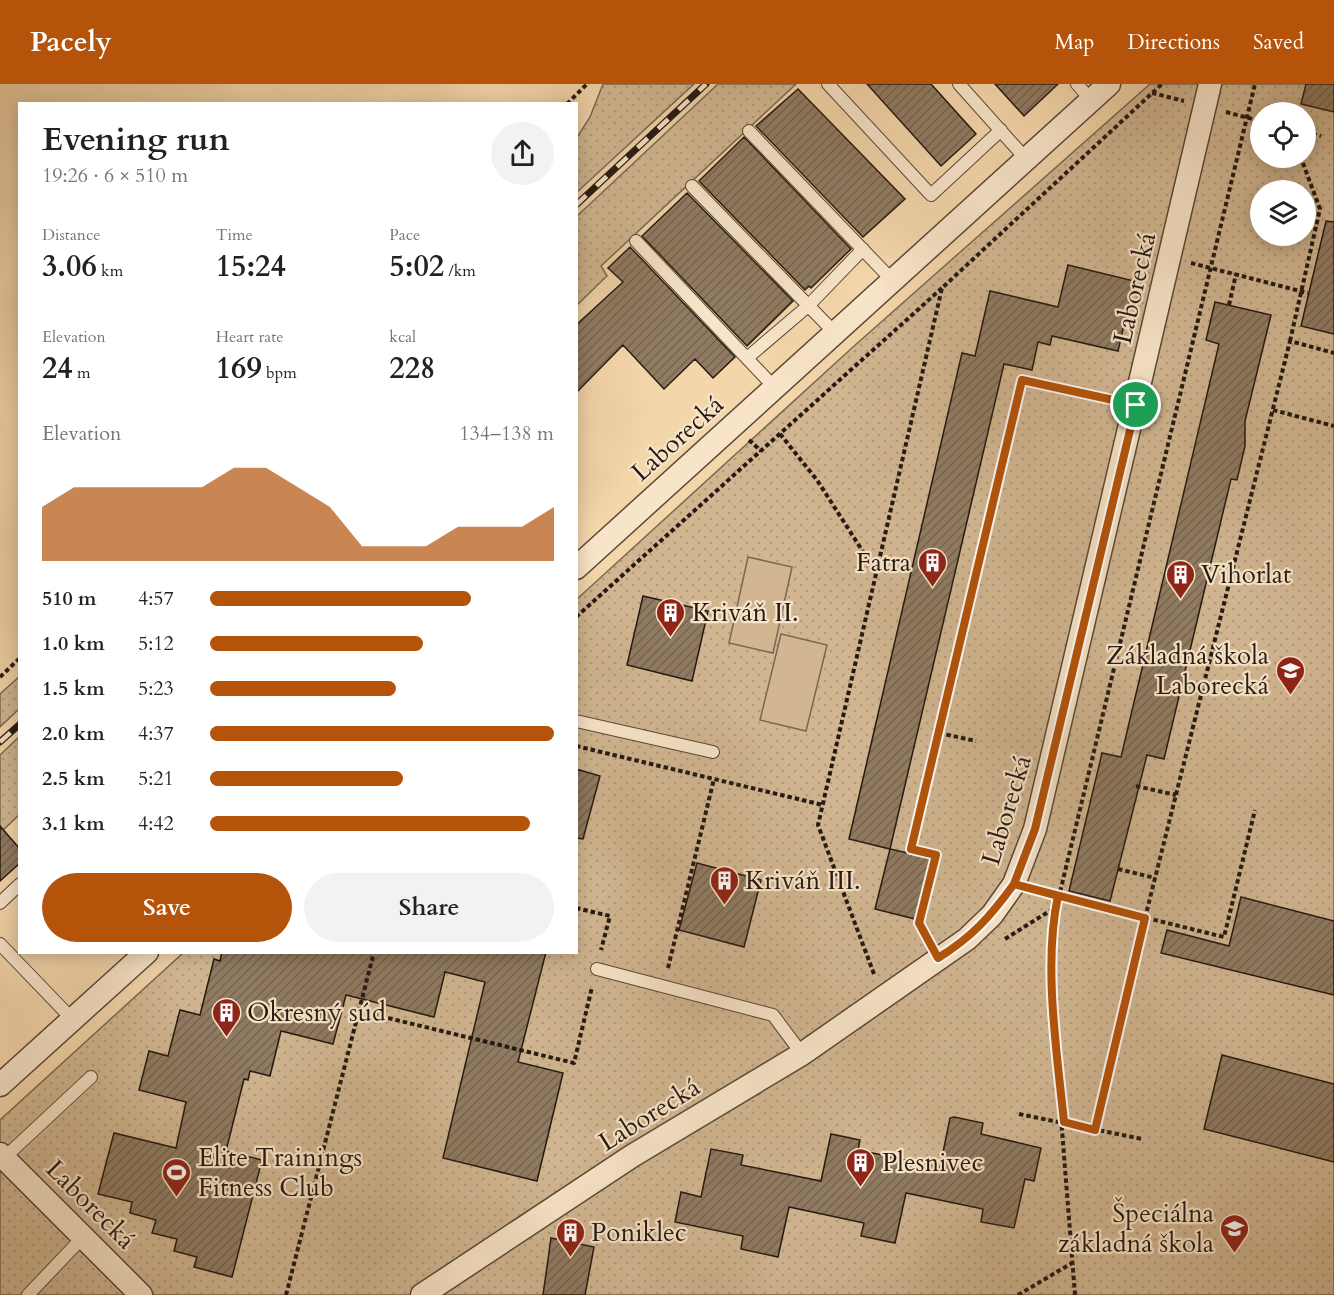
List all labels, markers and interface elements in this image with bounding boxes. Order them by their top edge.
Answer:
text: Pacely [30,23,112,61]
text: Map [1054,28,1094,57]
text: Directions [1127,28,1220,57]
text: Saved [1253,28,1304,57]
map controls [1250,102,1316,246]
button: locate [1250,102,1316,168]
text: Evening run [42,117,230,162]
button: share [491,122,554,185]
text: 19:26 · 6 × 510 m [42,162,188,189]
button: layers [1250,180,1316,246]
text: Distance [42,224,100,246]
text: Time [216,224,253,246]
text: Pace [389,224,420,246]
street label: Laborecká [1105,229,1164,347]
text: 3.06 [42,246,97,287]
text: 15:24 [216,246,286,287]
text: 5:02 [389,246,444,287]
text: km [97,260,123,282]
text: /km [444,260,476,282]
text: Elevation [42,326,106,348]
text: Heart rate [216,326,283,348]
text: kcal [389,326,416,348]
text: 24 [42,348,73,389]
text: 169 [216,348,262,389]
text: 228 [389,348,435,389]
text: m [73,362,91,384]
text: bpm [262,362,297,384]
pin [1110,379,1161,430]
street label: Laborecká [624,387,731,489]
icon: arrive [1119,388,1152,421]
text: Elevation [42,420,121,447]
text: 134–138 m [459,420,554,447]
place label: Fatra [856,545,911,580]
building icon: Fatra [916,546,948,588]
place label: Vihorlat [1201,557,1291,592]
building icon: Vihorlat [1164,558,1196,600]
text: 510 m [42,585,97,612]
text: 4:57 [138,585,174,612]
place label: Kriváň II. [692,595,799,630]
building icon: Kriváň II. [655,596,687,638]
text: 1.0 km [42,630,105,657]
text: 5:12 [138,630,174,657]
place label: Základná škola Laborecká [1106,638,1269,703]
school or university icon: Základná škola Laborecká [1274,654,1306,696]
text: 1.5 km [42,675,105,702]
text: 5:23 [138,675,174,702]
text: 2.0 km [42,720,105,747]
text: 4:37 [138,720,174,747]
street label: Laborecká [973,751,1040,869]
text: 2.5 km [42,765,105,792]
text: 5:21 [138,765,174,792]
text: 3.1 km [42,810,105,837]
text: 4:42 [138,810,174,837]
place label: Kriváň III. [745,863,861,898]
building icon: Kriváň III. [708,864,740,906]
button: Save [42,873,292,942]
button: Share [304,873,554,942]
place label: Okresný súd [247,995,386,1030]
building icon: Okresný súd [210,996,242,1038]
street label: Laborecká [592,1070,707,1159]
place label: Elite Trainings Fitness Club [198,1140,362,1205]
place label: Plesnivec [882,1145,983,1180]
building icon: Plesnivec [845,1146,877,1188]
street label: Laborecká [38,1152,143,1257]
sports icon: Elite Trainings Fitness Club [161,1156,193,1198]
place label: Špeciálna základná škola [1058,1196,1214,1261]
school or university icon: Špeciálna základná škola [1219,1212,1251,1254]
place label: Poniklec [591,1215,687,1250]
building icon: Poniklec [554,1216,586,1258]

